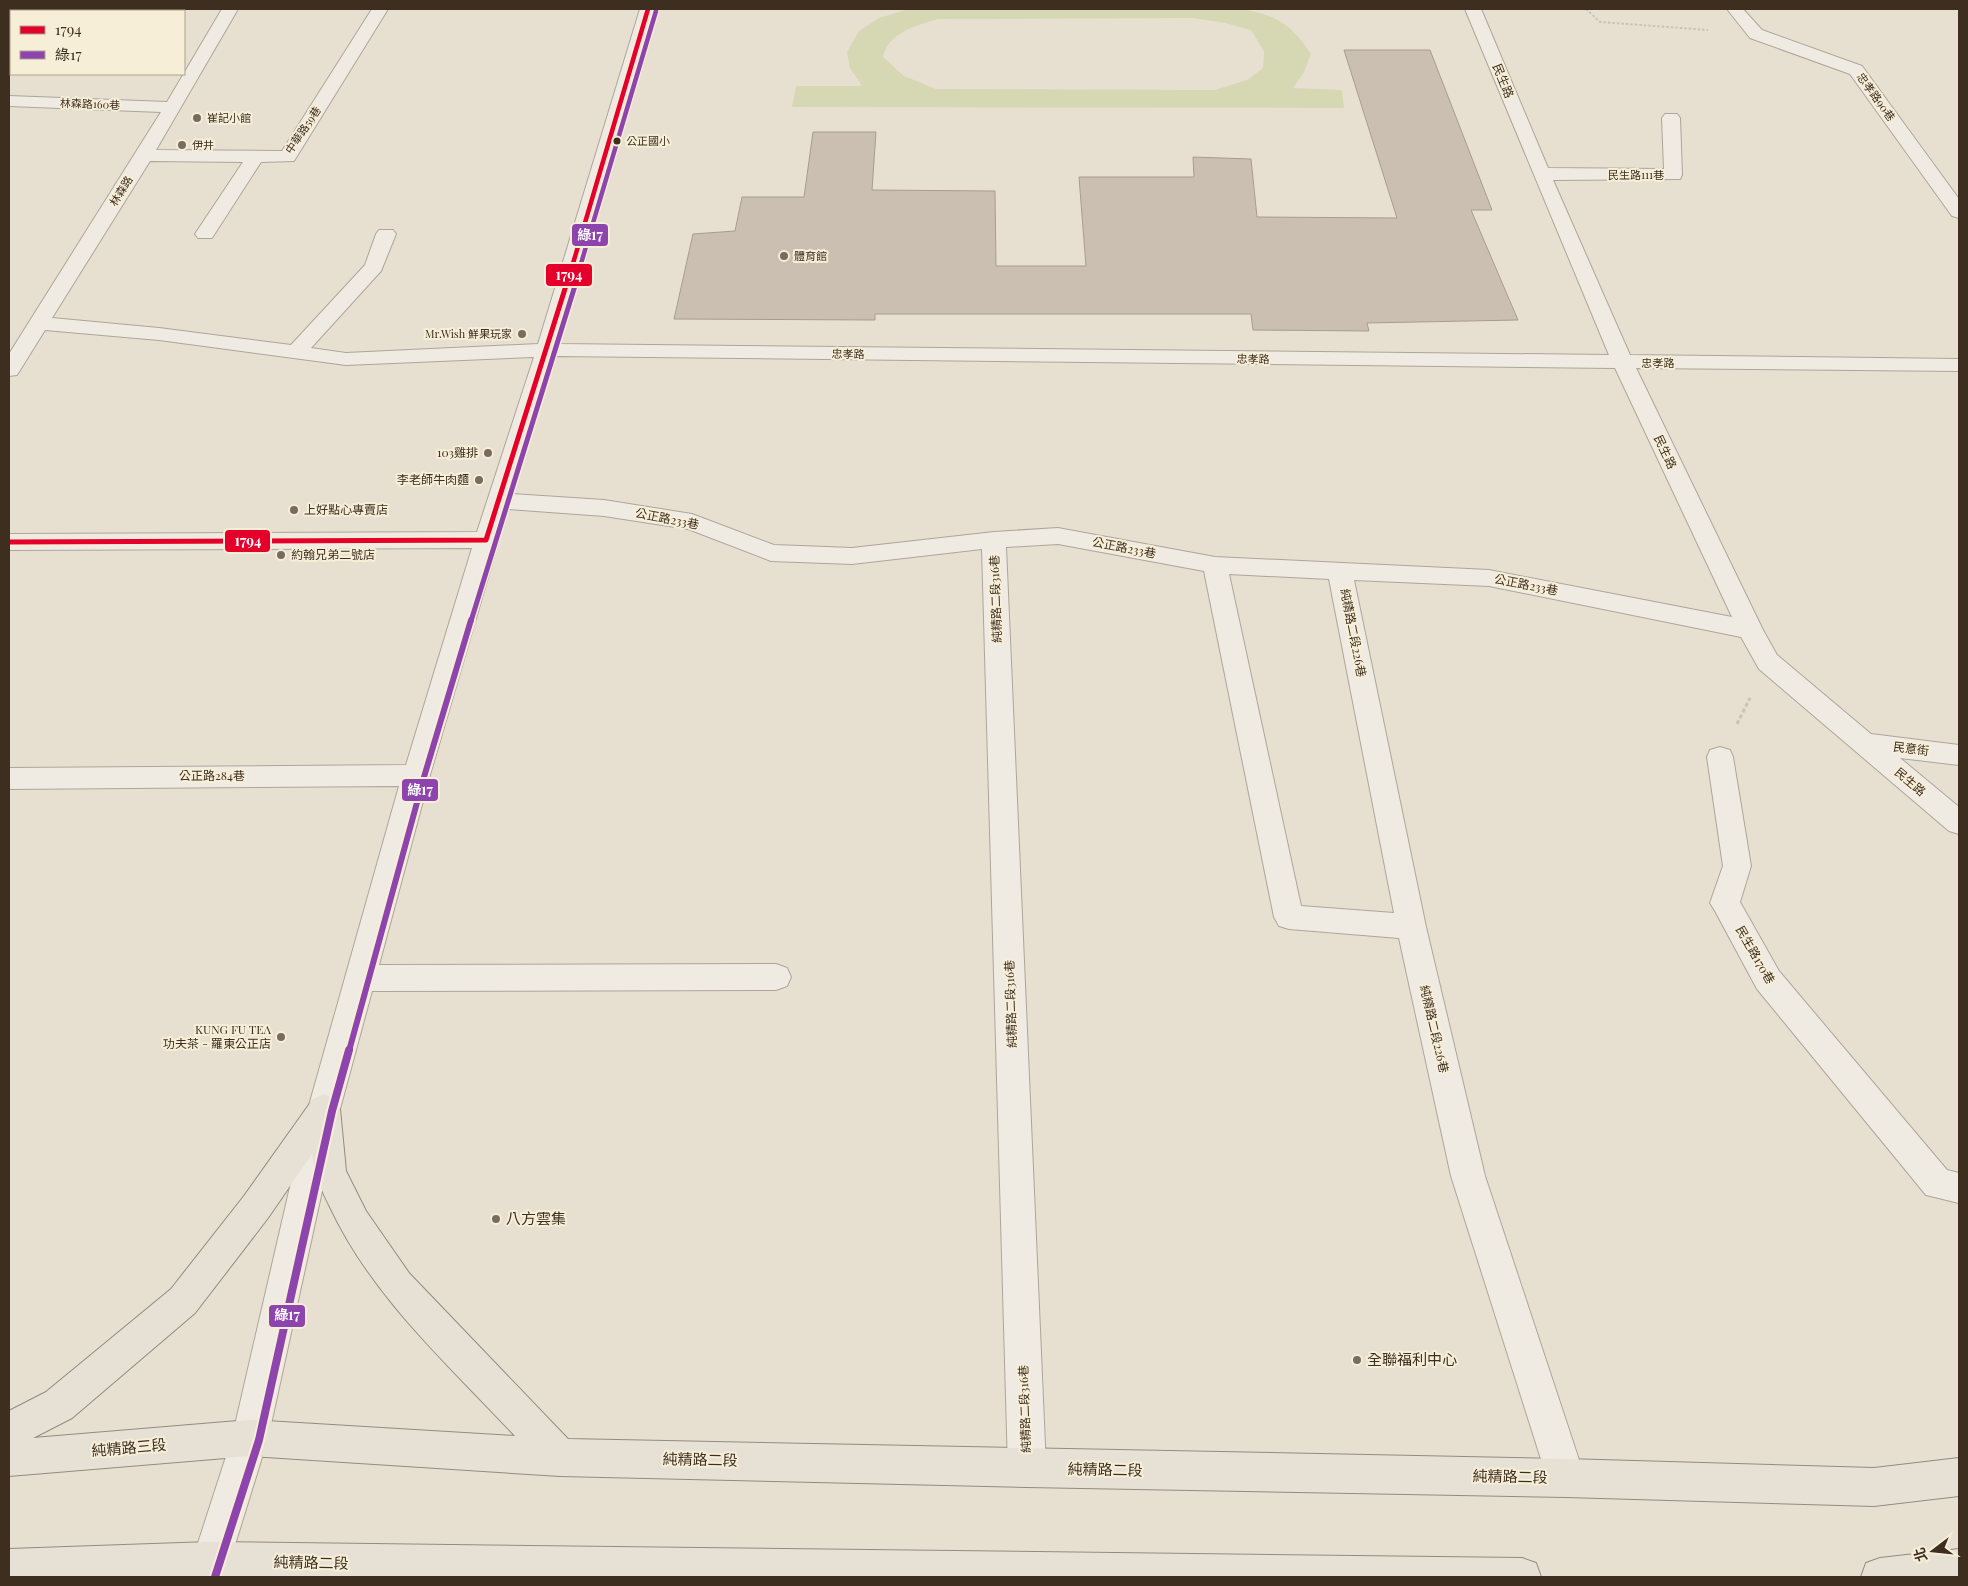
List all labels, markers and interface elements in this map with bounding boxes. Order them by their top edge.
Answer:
legend [10,10,185,75]
text: 1794 [55,19,82,39]
text: 綠17 [55,44,82,64]
street label: 民生路 [1490,61,1518,100]
street label: 忠孝路90巷 [1854,70,1899,124]
street label: 林森路160巷 [60,95,120,112]
street label: 中華路59巷 [281,103,324,156]
place label: 崔記小館 [207,110,251,125]
marker: 崔記小館 [191,112,203,124]
place label: 公正國小 [626,133,670,148]
marker: 公正國小 [612,136,622,146]
place label: 伊井 [192,137,214,152]
marker: 伊井 [176,139,188,151]
street label: 民生路111巷 [1608,167,1664,182]
street label: 林森路 [105,173,136,209]
line badge: 綠17 [571,223,609,247]
text: 綠17 [577,225,603,244]
place label: 體育館 [794,248,827,263]
marker: 體育館 [778,250,790,262]
line badge: 1794 [545,263,593,287]
text: 1794 [556,265,582,284]
place label: Mr.Wish 鮮果玩家 [425,326,512,341]
marker: Mr.Wish 鮮果玩家 [516,328,528,340]
street label: 忠孝路 [831,346,865,361]
street label: 忠孝路 [1236,351,1270,366]
street label: 忠孝路 [1642,355,1675,370]
street label: 民生路 [1651,432,1681,471]
place label: 103雞排 [437,444,478,460]
marker: 103雞排 [482,447,494,459]
place label: 李老師牛肉麵 [397,471,469,487]
marker: 李老師牛肉麵 [473,474,485,486]
place label: 上好點心專賣店 [304,501,388,517]
marker: 上好點心專賣店 [288,504,300,516]
street label: 公正路233巷 [634,504,700,532]
line badge: 1794 [224,529,271,553]
text: 1794 [235,531,261,550]
street label: 公正路233巷 [1091,533,1157,561]
place label: 約翰兄弟二號店 [291,546,375,562]
marker: 約翰兄弟二號店 [275,549,287,561]
street label: 純精路二段316巷 [985,555,1005,643]
street label: 公正路233巷 [1493,570,1559,598]
street label: 純精路二段226巷 [1338,587,1370,678]
street label: 民意街 [1892,738,1930,758]
street label: 民生路 [1892,764,1930,799]
street label: 公正路284巷 [179,767,245,783]
line badge: 綠17 [401,778,439,802]
text: 綠17 [407,780,433,799]
street label: 民生路170巷 [1733,923,1779,986]
street label: 純精路二段316巷 [1000,960,1020,1048]
street label: 純精路二段226巷 [1417,983,1453,1074]
place label: KUNG FU TEA 功夫茶 - 羅東公正店 [163,1021,271,1051]
marker: KUNG FU TEA 功夫茶 - 羅東公正店 [275,1031,287,1043]
place label: 八方雲集 [506,1208,566,1228]
marker: 八方雲集 [490,1213,502,1225]
line badge: 綠17 [268,1304,306,1328]
text: 綠17 [274,1305,300,1324]
place label: 全聯福利中心 [1367,1349,1457,1369]
marker: 全聯福利中心 [1351,1354,1363,1366]
street label: 純精路二段316巷 [1014,1365,1034,1453]
street label: 純精路三段 [91,1434,167,1460]
street label: 純精路二段 [662,1448,738,1470]
street label: 純精路二段 [1067,1458,1143,1480]
street label: 純精路二段 [1472,1465,1548,1487]
north arrow [1908,1526,1958,1576]
text: 北 [1909,1545,1931,1564]
street label: 純精路二段 [273,1551,349,1573]

